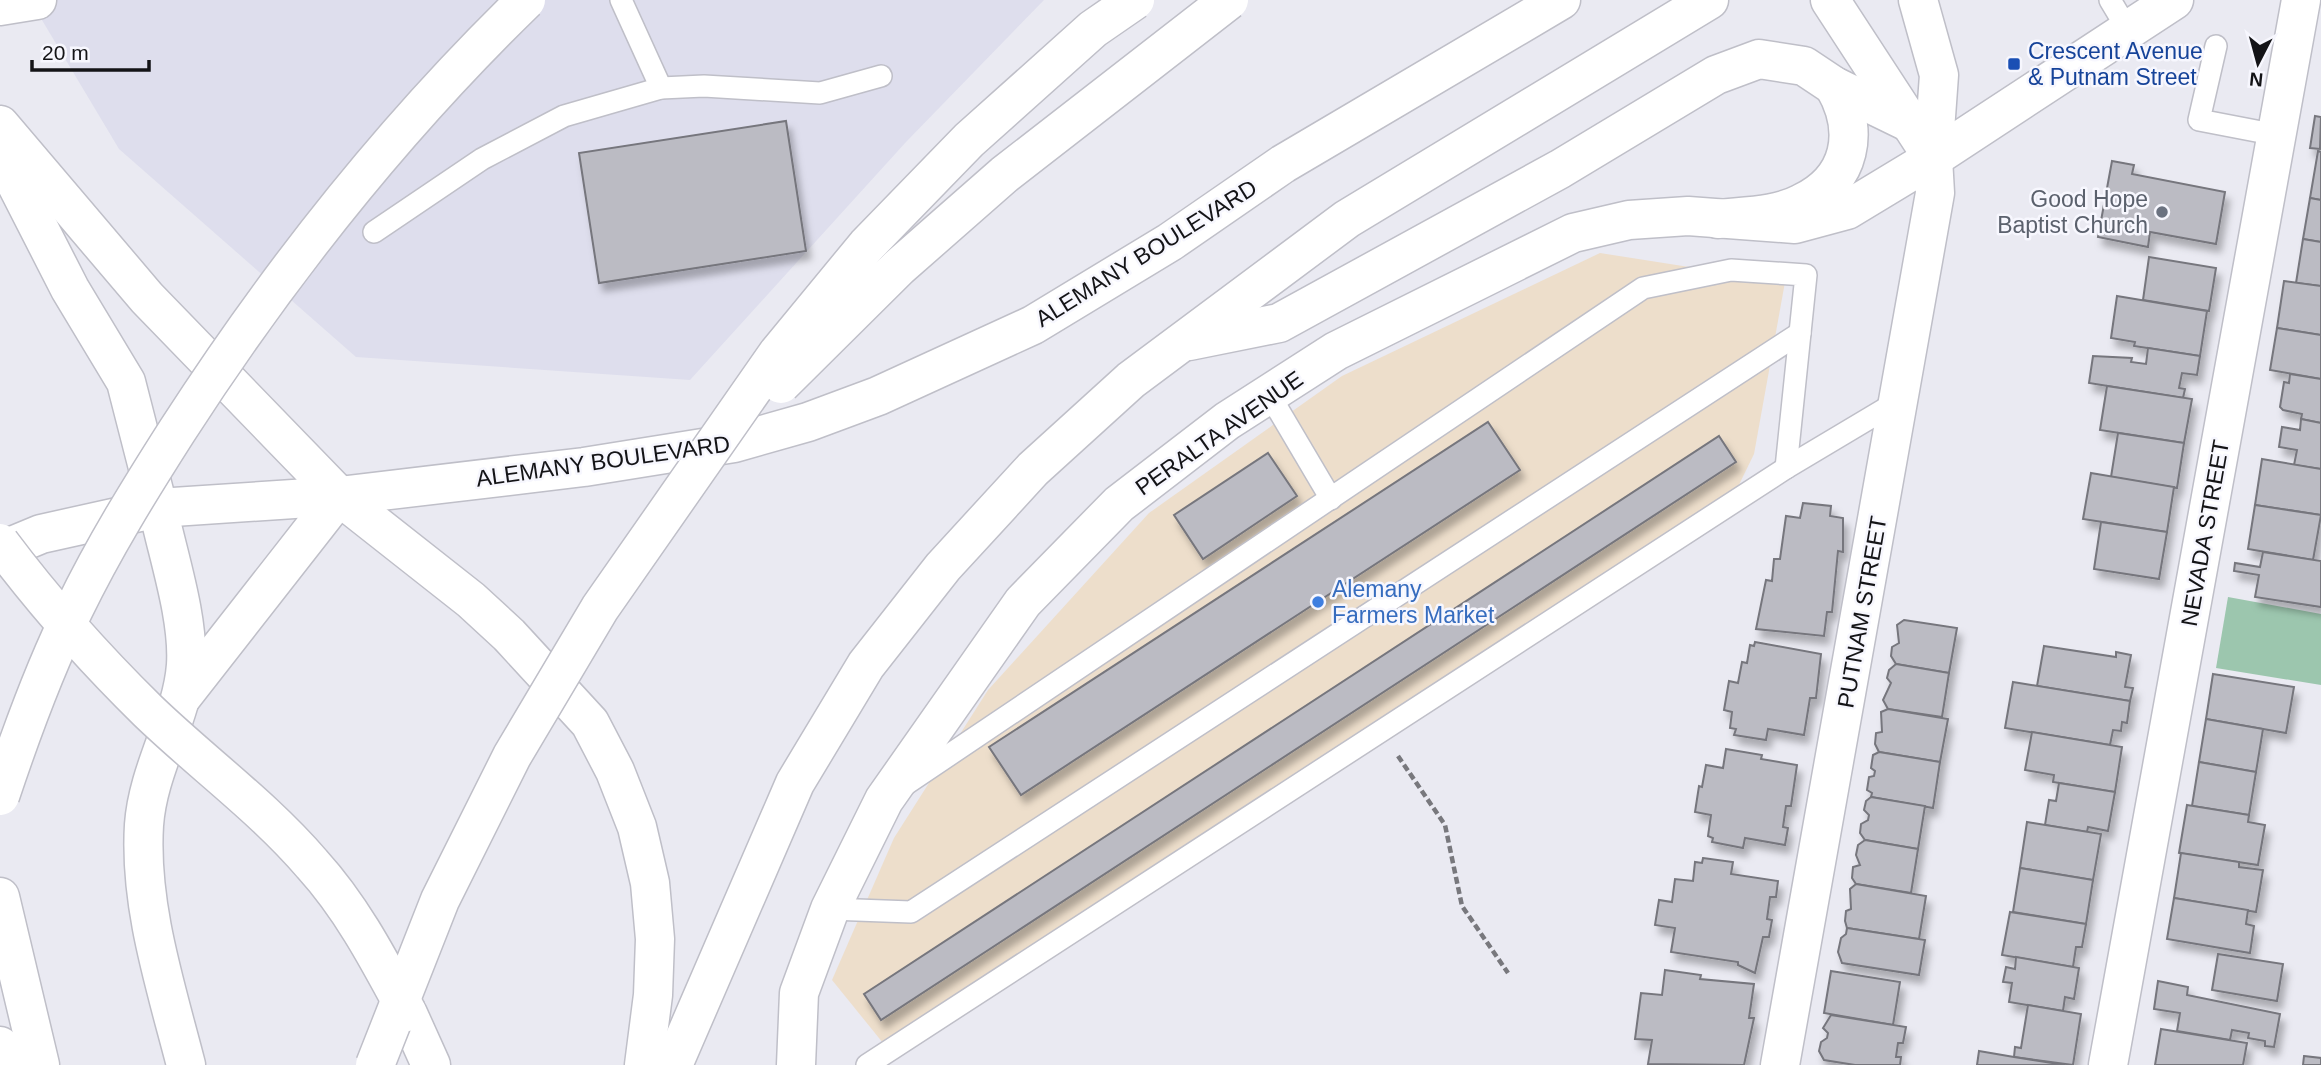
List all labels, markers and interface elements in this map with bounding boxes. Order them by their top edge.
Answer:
scale bar [32,28,149,72]
north arrow [2223,28,2293,98]
place label: Crescent Avenue & Putnam Street [2028,38,2203,90]
text: 20 m [42,41,89,64]
marker: Crescent Avenue & Putnam Street [2006,56,2022,72]
text: N [2248,68,2264,91]
street label: ALEMANY BOULEVARD [1031,174,1261,332]
place label: Good Hope Baptist Church [1997,186,2148,238]
marker: Good Hope Baptist Church [2154,204,2170,220]
street label: PERALTA AVENUE [1130,366,1308,500]
street label: ALEMANY BOULEVARD [474,430,732,492]
street label: NEVADA STREET [2176,438,2234,628]
street label: PUTNAM STREET [1832,514,1892,710]
place label: Alemany Farmers Market [1332,576,1495,628]
marker: Alemany Farmers Market [1310,594,1326,610]

